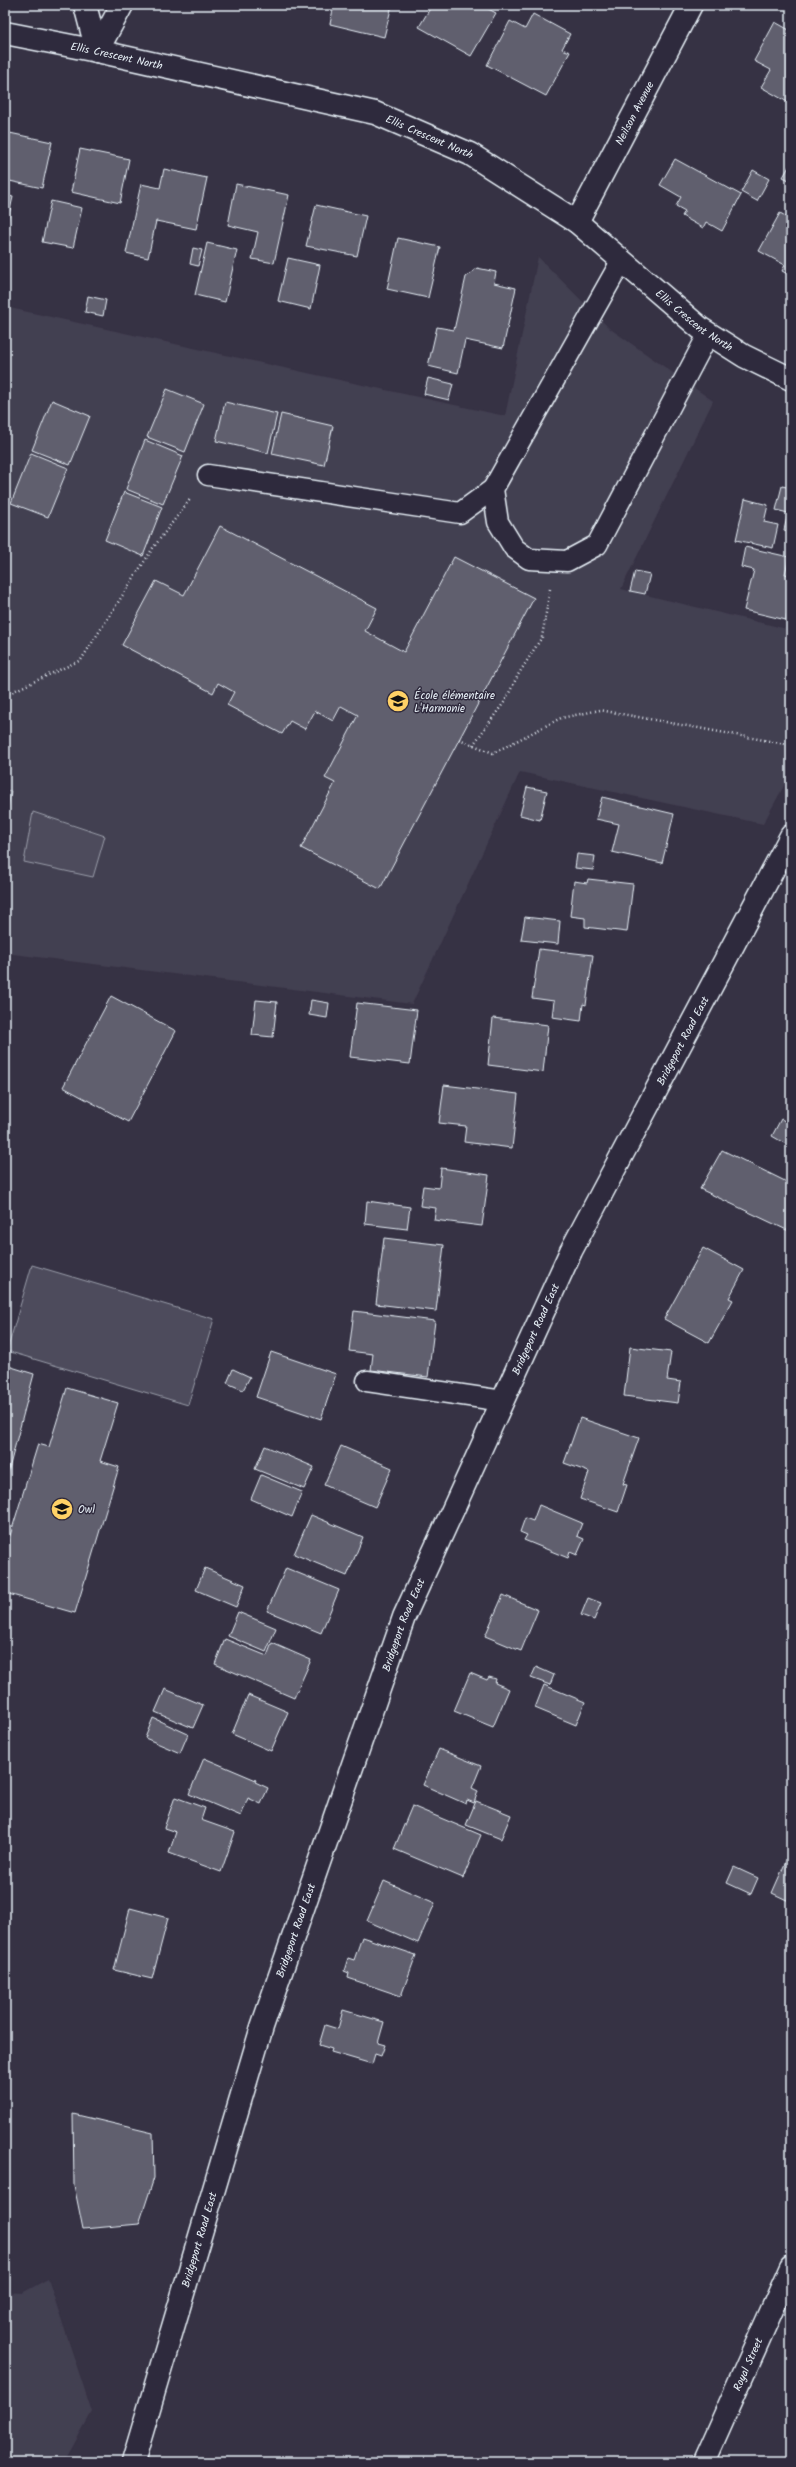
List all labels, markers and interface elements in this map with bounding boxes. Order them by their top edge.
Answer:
street label: Ellis Crescent North [69,38,165,75]
street label: Neilson Avenue [611,78,659,149]
street label: Ellis Crescent North [382,111,477,164]
street label: Ellis Crescent North [651,285,736,357]
place label: École élémentaire L'Harmonie [414,687,495,718]
school or university icon: École élémentaire L'Harmonie [385,688,411,714]
street label: Bridgeport Road East [652,993,715,1089]
street label: Bridgeport Road East [508,1280,565,1378]
school or university icon: Owl [49,1496,75,1522]
place label: Owl [78,1501,95,1519]
street label: Bridgeport Road East [378,1575,431,1674]
street label: Bridgeport Road East [272,1880,321,1980]
street label: Bridgeport Road East [177,2189,223,2290]
street label: Royal Street [729,2334,769,2394]

